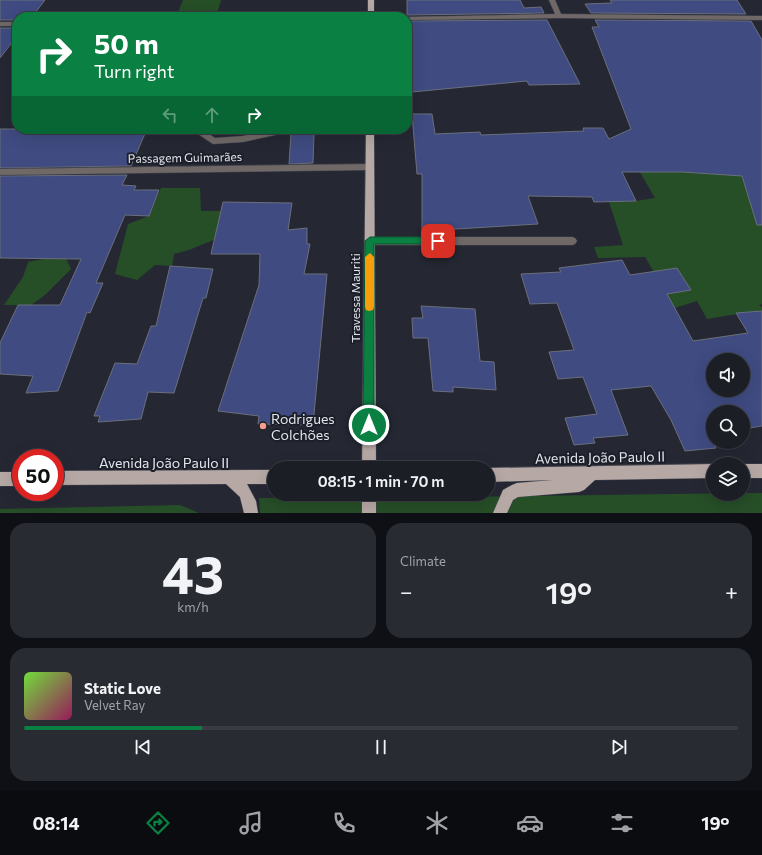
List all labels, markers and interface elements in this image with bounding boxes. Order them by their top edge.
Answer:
text: 50 m [94,26,159,60]
icon: right [28,28,80,80]
text: Turn right [94,60,174,82]
icon: left [159,104,181,126]
icon: ahead [201,104,223,126]
icon: right [243,104,265,126]
street label: Passagem Guimarães [128,149,242,165]
pin [421,224,455,258]
icon: arrive [427,230,449,252]
street label: Travessa Mauriti [348,253,362,343]
map controls [706,353,750,501]
button: sound [706,353,750,397]
position arrow [348,404,390,446]
button: search [706,405,750,449]
place label: Rodrigues Colchões [271,410,335,443]
marker: Rodrigues Colchões [258,421,268,431]
street label: Avenida João Paulo II [535,447,665,467]
speed limit sign: 50 [12,449,64,501]
street label: Avenida João Paulo II [99,454,229,471]
button: layers [706,457,750,501]
text: 08:15 · 1 min · 70 m [318,472,444,490]
text: 43 [162,541,224,605]
text: Climate [400,553,446,569]
text: 19° [546,573,592,610]
text: − [400,578,413,605]
text: + [725,578,738,605]
text: km/h [177,599,209,615]
text: Static Love [84,679,161,697]
text: Velvet Ray [84,697,145,713]
icon: previous [132,736,154,758]
icon: pause [370,736,392,758]
icon: next [608,736,630,758]
icon: directions [144,809,172,837]
icon: music [237,809,265,837]
icon: phone [330,809,358,837]
icon: climate [423,809,451,837]
icon: car [516,809,544,837]
icon: filters [608,809,636,837]
text: 08:14 [32,812,79,834]
text: 19° [701,812,730,834]

